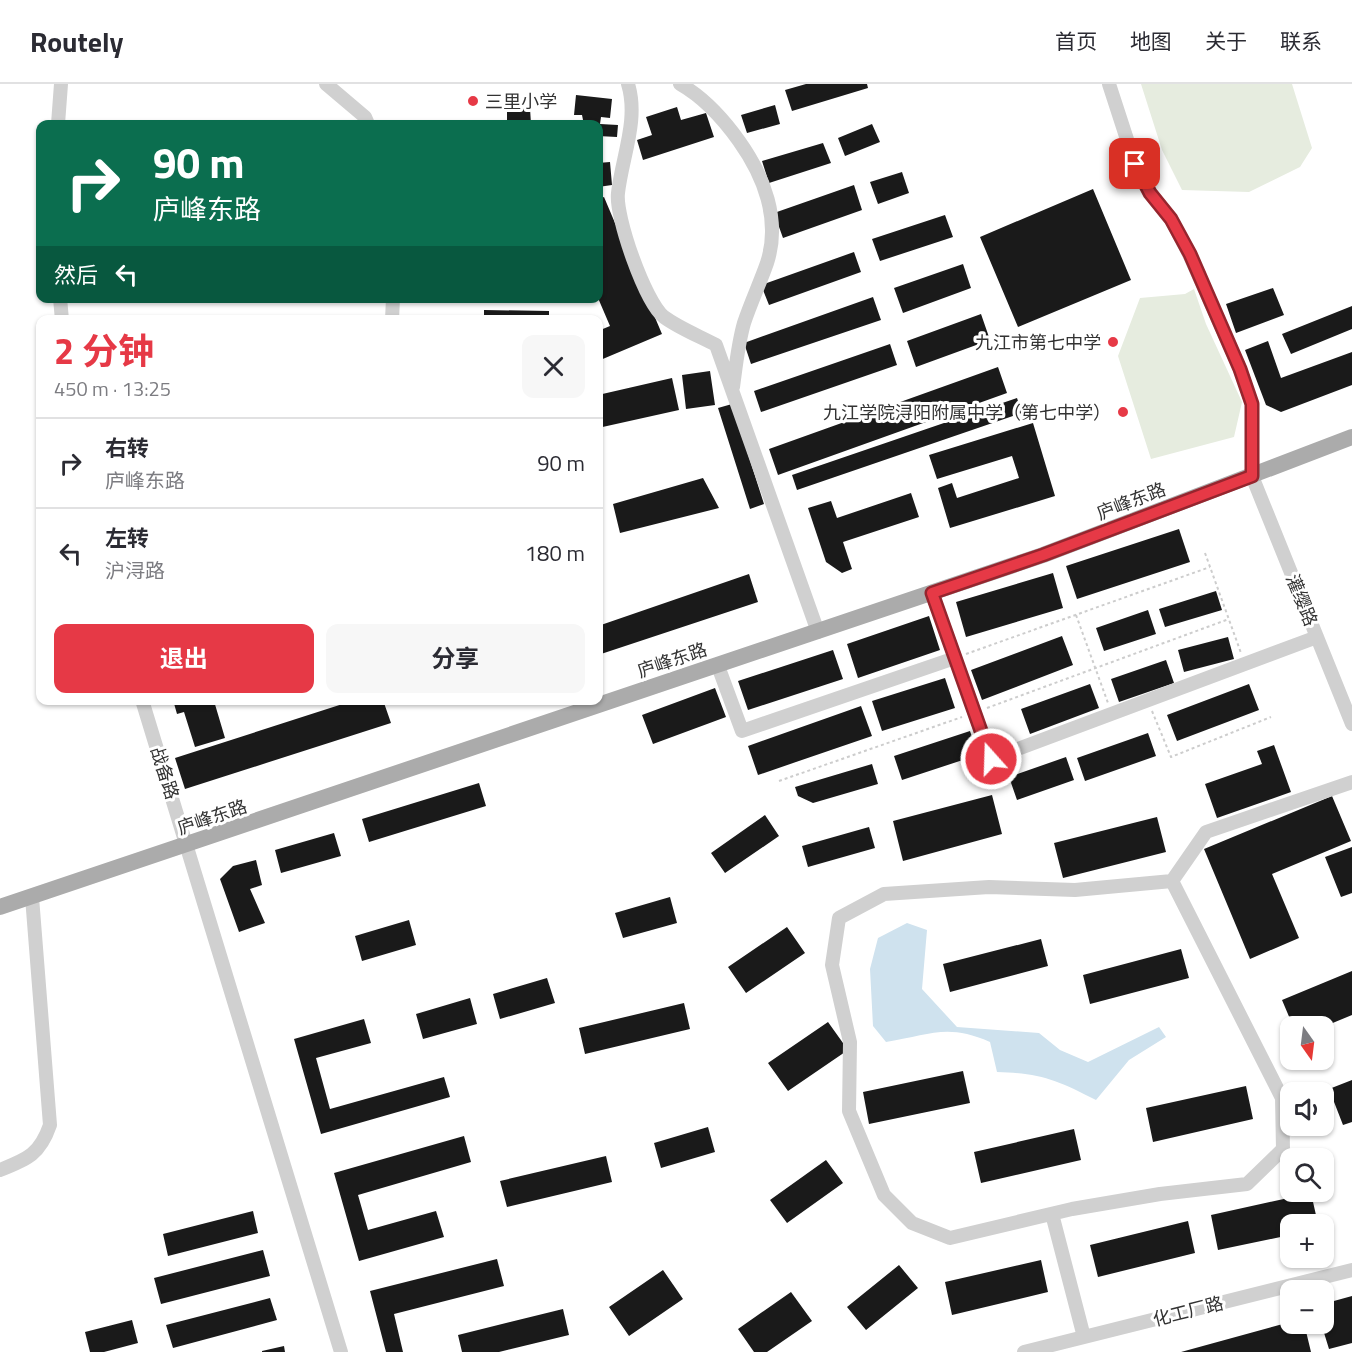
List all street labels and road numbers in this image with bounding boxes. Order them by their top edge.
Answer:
street label: 庐峰东路 [1093,475,1169,527]
street label: 灌缨路 [1279,570,1325,630]
street label: 庐峰东路 [634,636,710,684]
street label: 战备路 [144,743,186,803]
street label: 庐峰东路 [174,793,250,841]
street label: 化工厂路 [1150,1289,1226,1333]

